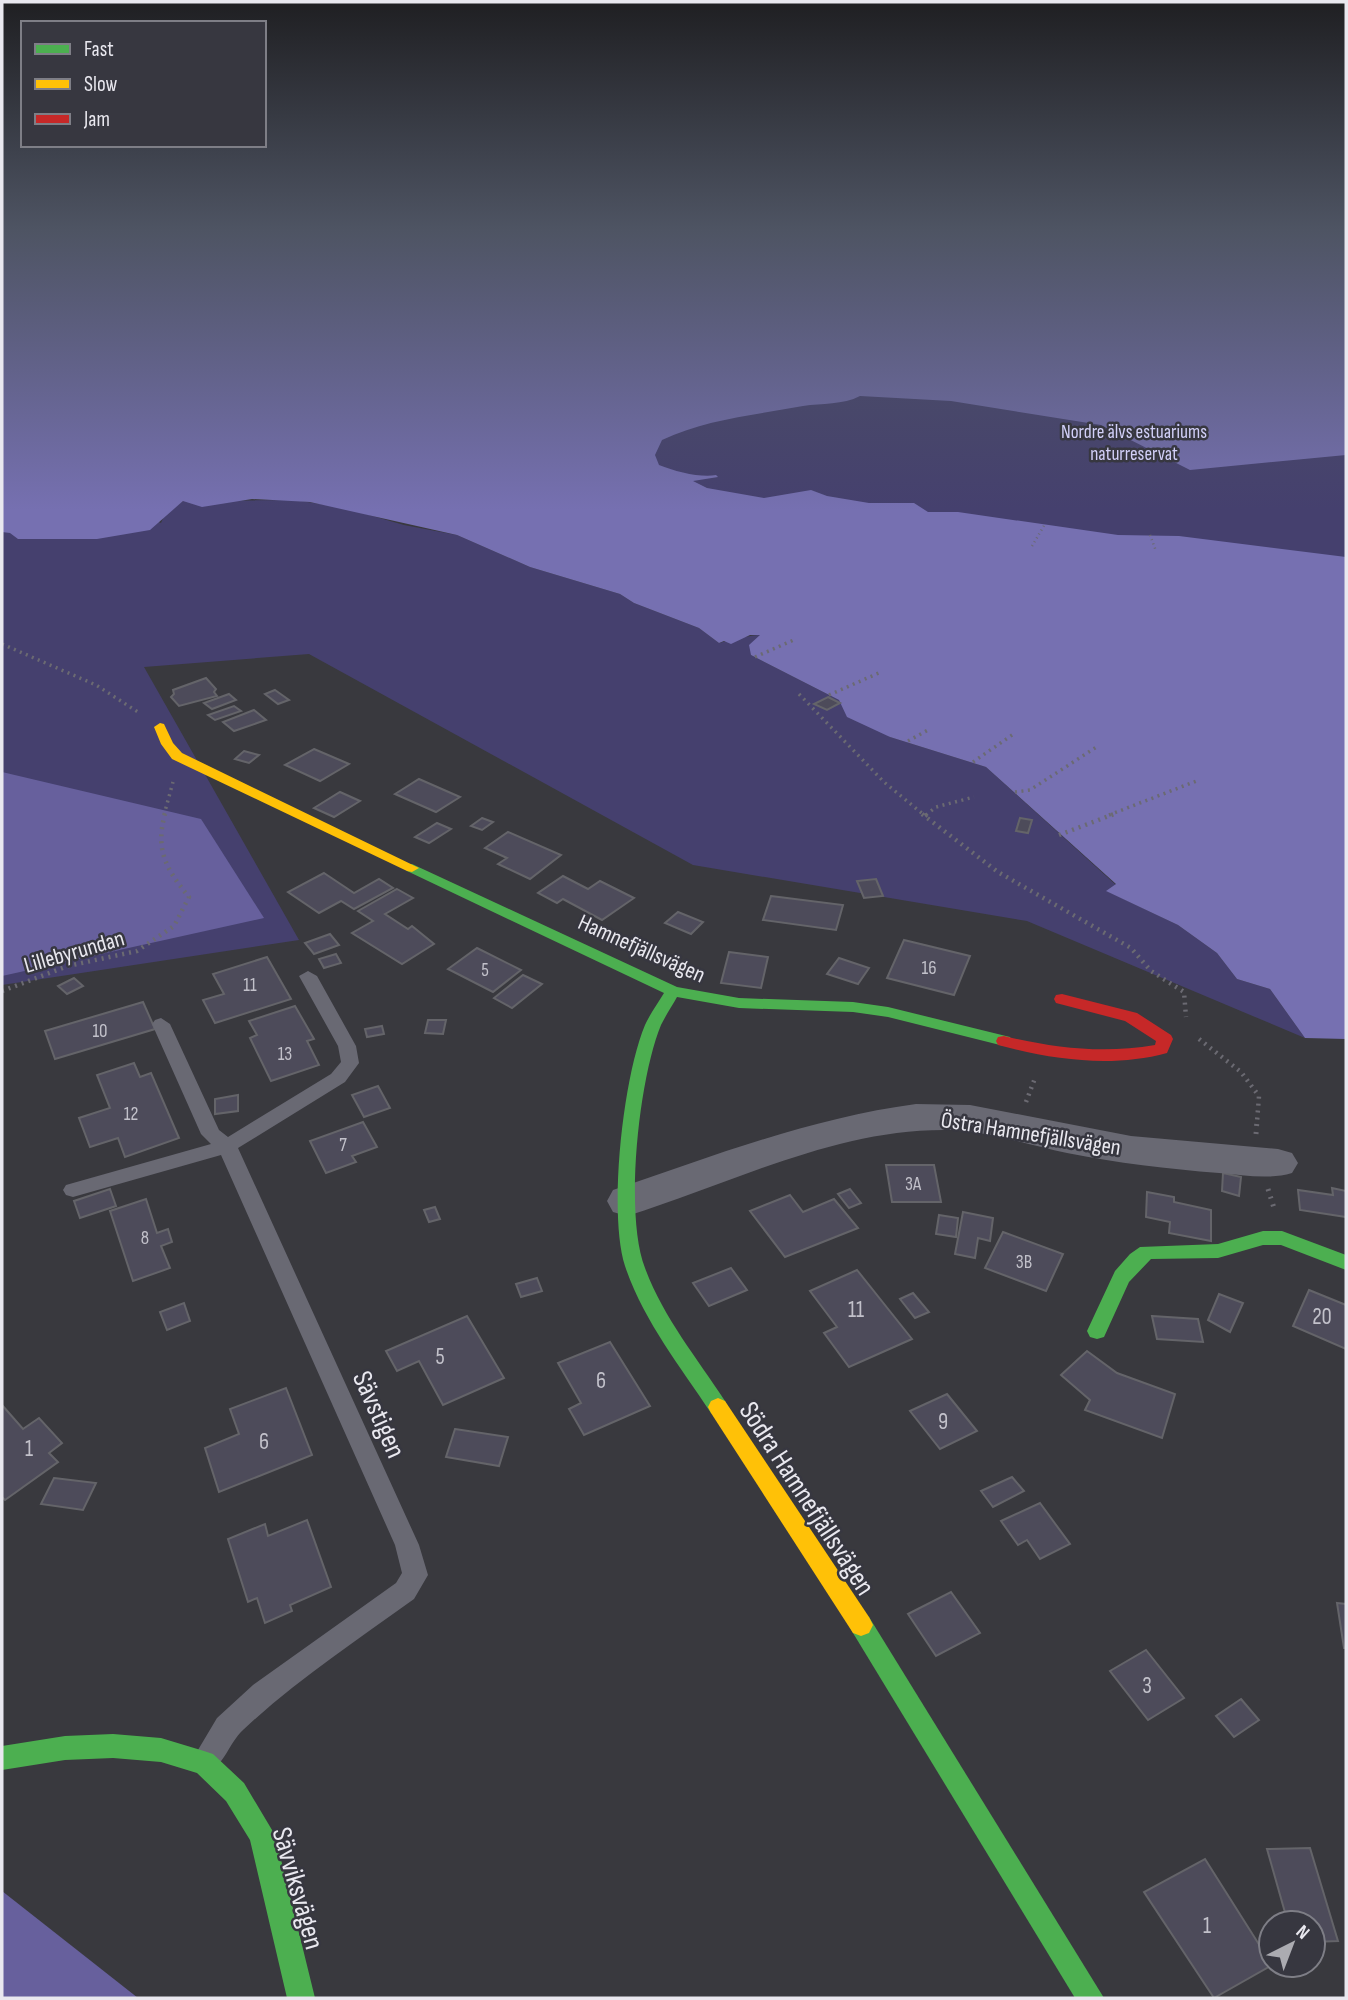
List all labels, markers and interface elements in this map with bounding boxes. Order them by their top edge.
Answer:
legend [21,21,266,147]
text: Fast [84,37,114,62]
text: Slow [84,72,118,97]
text: Jam [83,107,110,132]
park label: Nordre älvs estuariums naturreservat [1061,421,1207,466]
street label: Hamnefjällsvägen [574,908,710,989]
street label: Lillebyrundan [21,924,128,980]
house number: 16 [922,957,936,980]
house number: 5 [481,959,489,982]
house number: 11 [243,974,257,997]
house number: 10 [92,1020,108,1043]
house number: 13 [278,1043,292,1066]
house number: 12 [124,1103,138,1126]
street label: Östra Hamnefjällsvägen [939,1106,1123,1162]
house number: 7 [339,1134,347,1157]
house number: 3A [905,1173,922,1196]
house number: 8 [141,1227,149,1250]
house number: 3B [1016,1251,1032,1274]
house number: 11 [848,1296,864,1324]
house number: 20 [1312,1303,1332,1331]
house number: 5 [435,1343,445,1371]
street label: Sävstigen [345,1366,412,1463]
house number: 6 [596,1367,606,1395]
street label: Södra Hamnefjällsvägen [732,1396,882,1602]
house number: 9 [938,1408,948,1436]
house number: 6 [259,1428,269,1456]
house number: 1 [25,1435,33,1463]
house number: 3 [1142,1672,1152,1700]
street label: Sävviksvägen [264,1824,331,1953]
north arrow [1257,1909,1327,1979]
house number: 1 [1203,1912,1211,1940]
text: N [1291,1921,1314,1944]

